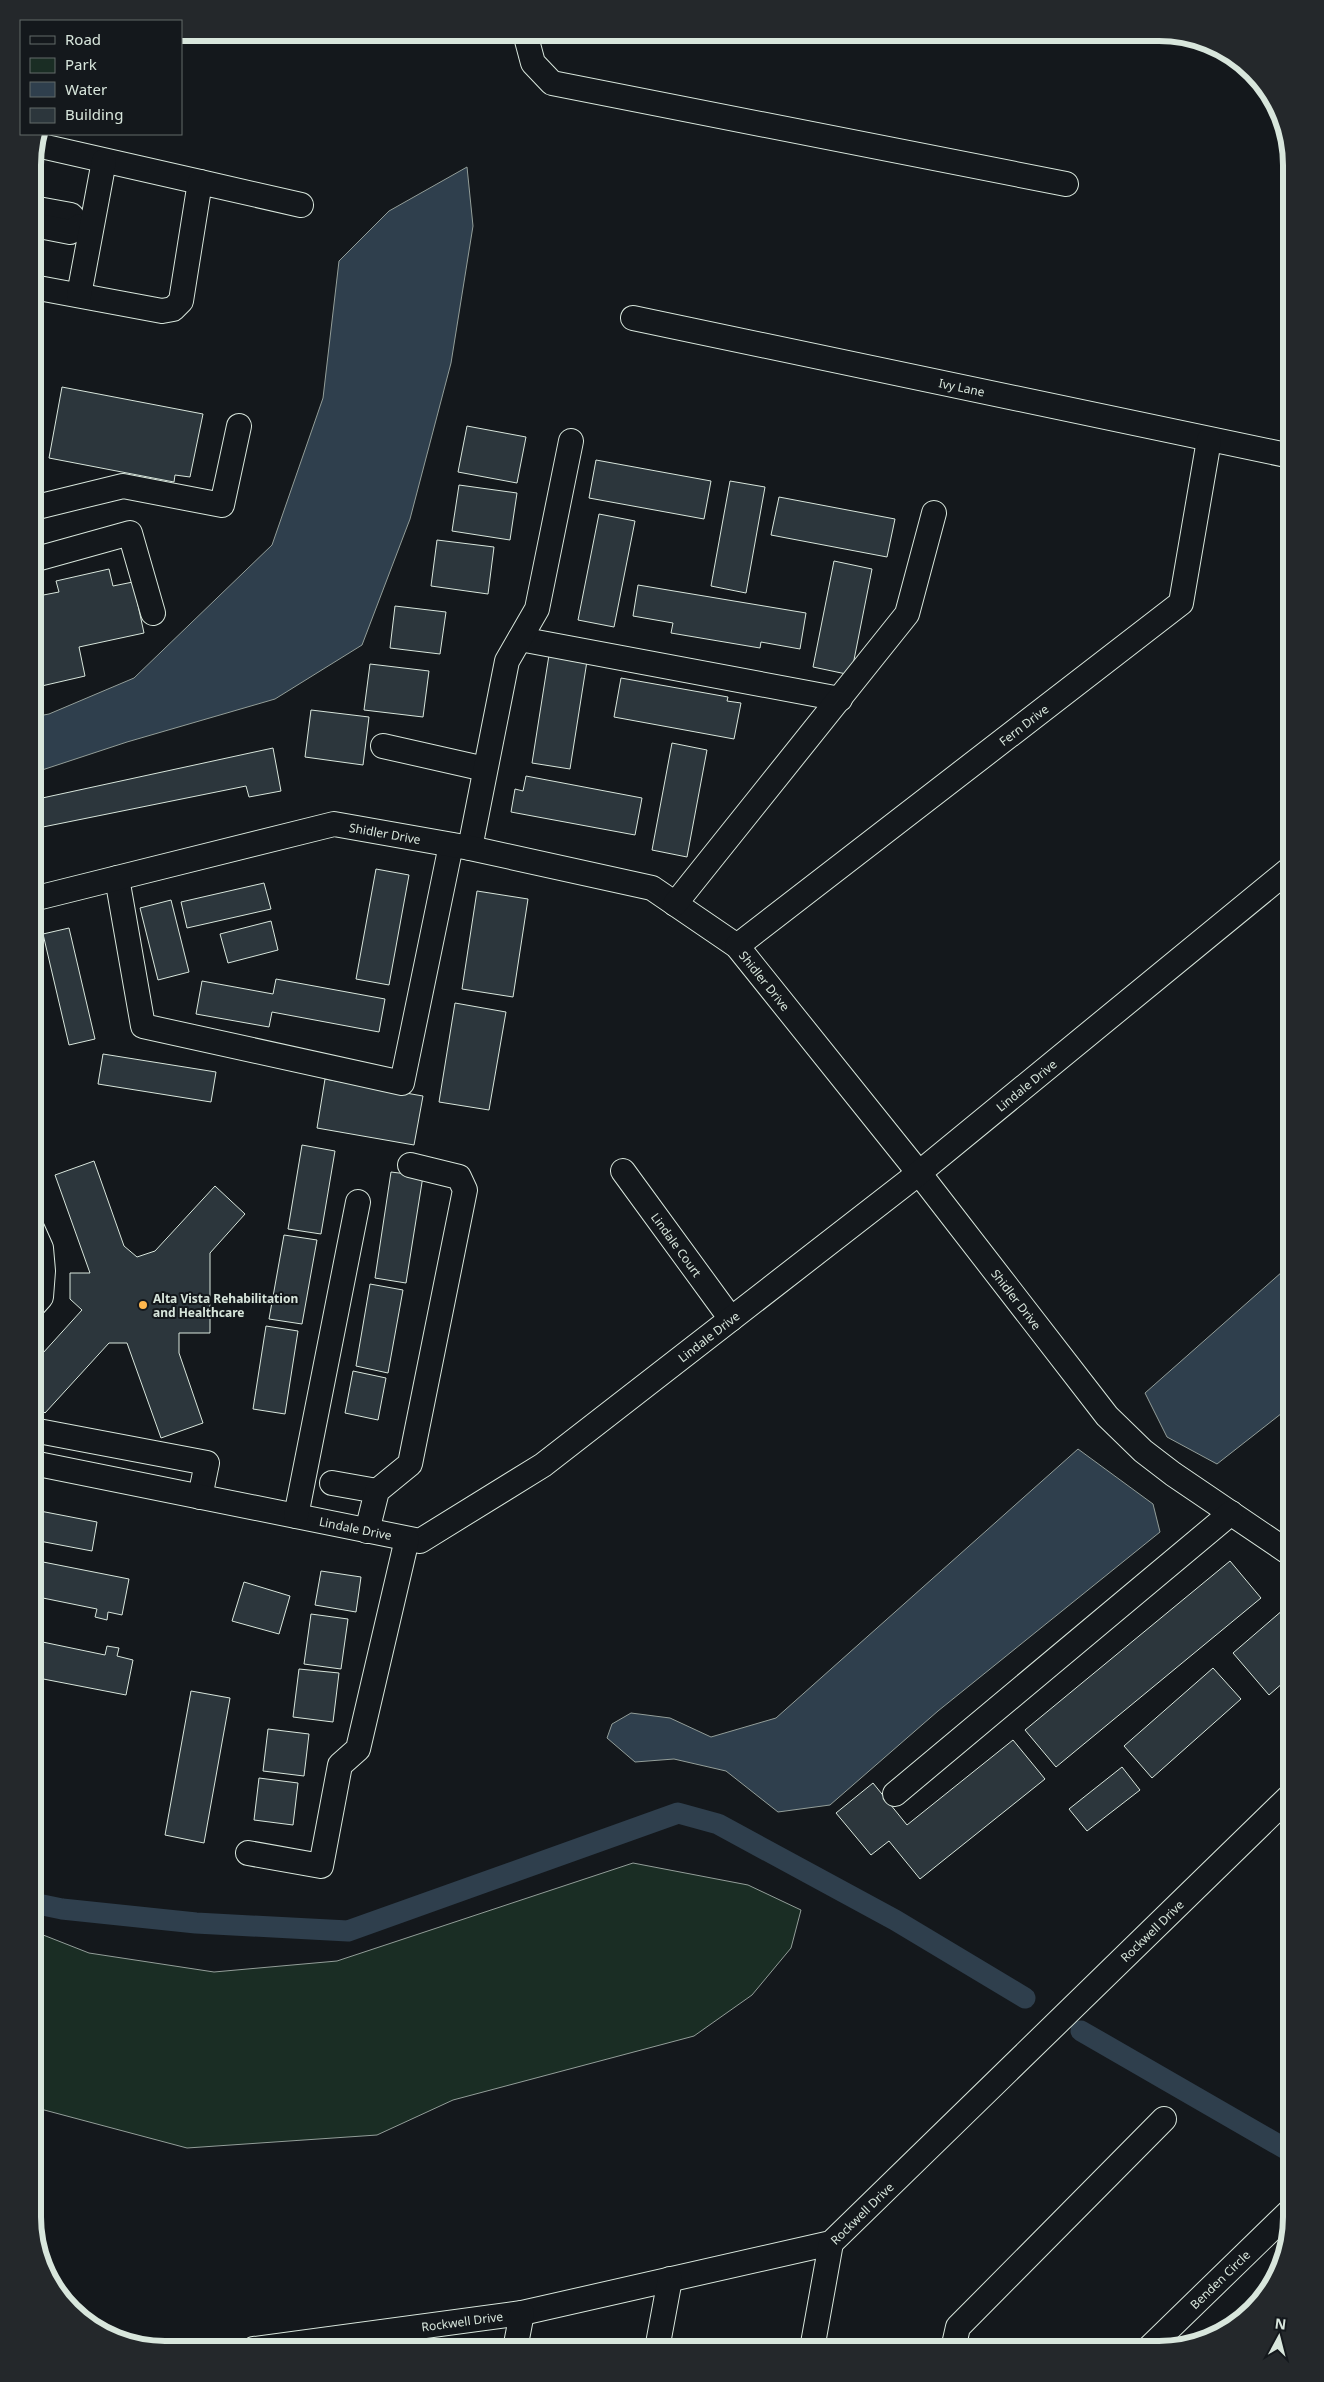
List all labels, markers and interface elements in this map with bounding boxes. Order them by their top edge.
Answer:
legend [20,20,182,135]
text: Road [65,29,101,49]
text: Park [65,54,97,74]
text: Water [65,79,107,99]
text: Building [65,104,123,124]
street label: Ivy Lane [937,374,987,400]
street label: Fern Drive [995,700,1052,749]
street label: Shidler Drive [348,818,422,848]
street label: Shidler Drive [736,947,794,1014]
street label: Lindale Drive [992,1055,1060,1115]
street label: Lindale Court [648,1209,706,1281]
street label: Shidler Drive [988,1265,1046,1333]
place label: Alta Vista Rehabilitation and Healthcare [153,1290,298,1321]
marker: Alta Vista Rehabilitation and Healthcare [137,1299,149,1311]
street label: Lindale Drive [674,1307,743,1366]
street label: Lindale Drive [318,1512,394,1544]
street label: Rockwell Drive [1116,1896,1187,1965]
street label: Rockwell Drive [826,2178,897,2248]
street label: Benden Circle [1186,2246,1254,2313]
street label: Rockwell Drive [420,2307,504,2335]
north arrow [1254,2312,1304,2362]
text: N [1274,2313,1287,2334]

